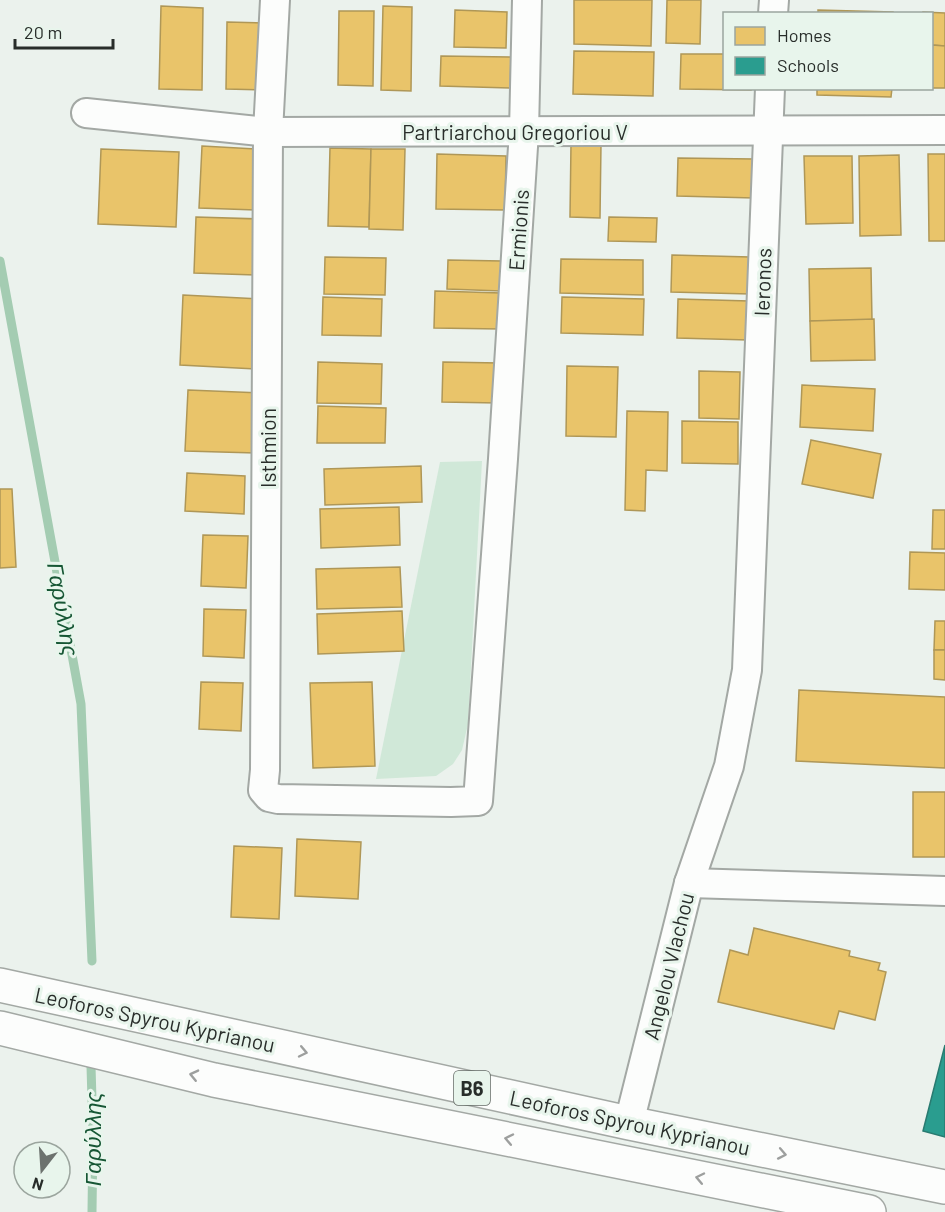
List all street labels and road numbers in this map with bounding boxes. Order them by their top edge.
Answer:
street label: Partriarchou Gregoriou V [402,119,628,144]
street label: Ermionis [503,189,533,271]
street label: Ieronos [748,247,776,317]
street label: Isthmion [255,408,280,488]
street label: Angelou Vlachou [638,890,698,1042]
street label: Leoforos Spyrou Kyprianou [33,981,277,1057]
road number: B6 [454,1071,490,1105]
street label: Leoforos Spyrou Kyprianou [508,1084,752,1160]

